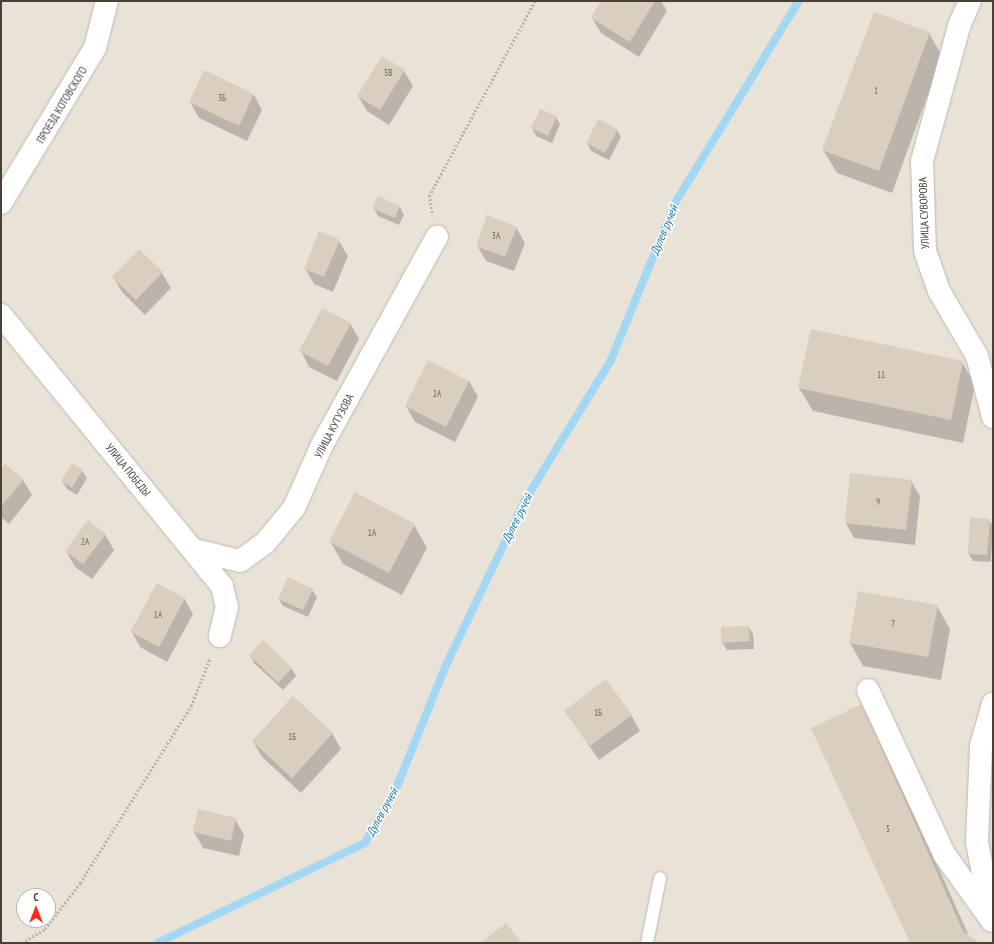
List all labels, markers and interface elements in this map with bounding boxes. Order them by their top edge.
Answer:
street label: ПРОЕЗД КОТОВСКОГО [34,64,90,146]
house number: 3В [384,68,392,78]
house number: 1 [874,86,878,96]
house number: 3Б [218,93,226,103]
street label: УЛИЦА СУВОРОВА [916,177,932,249]
water label: Дулев ручей [647,203,681,257]
house number: 3А [492,231,500,241]
house number: 11 [877,370,885,380]
house number: 2А [433,389,441,399]
street label: УЛИЦА КУТУЗОВА [311,391,357,461]
street label: УЛИЦА ПОБЕДЫ [103,441,153,499]
water label: Дулев ручей [499,491,535,545]
house number: 9 [876,497,880,507]
house number: 1А [368,528,376,538]
house number: 2А [81,537,89,547]
house number: 1А [154,610,162,620]
house number: 7 [891,619,895,629]
house number: 1Б [594,708,602,718]
house number: 1Б [288,732,296,742]
water label: Дулев ручей [363,786,401,838]
house number: 5 [886,824,890,834]
north arrow [16,888,56,928]
text: С [33,890,39,904]

